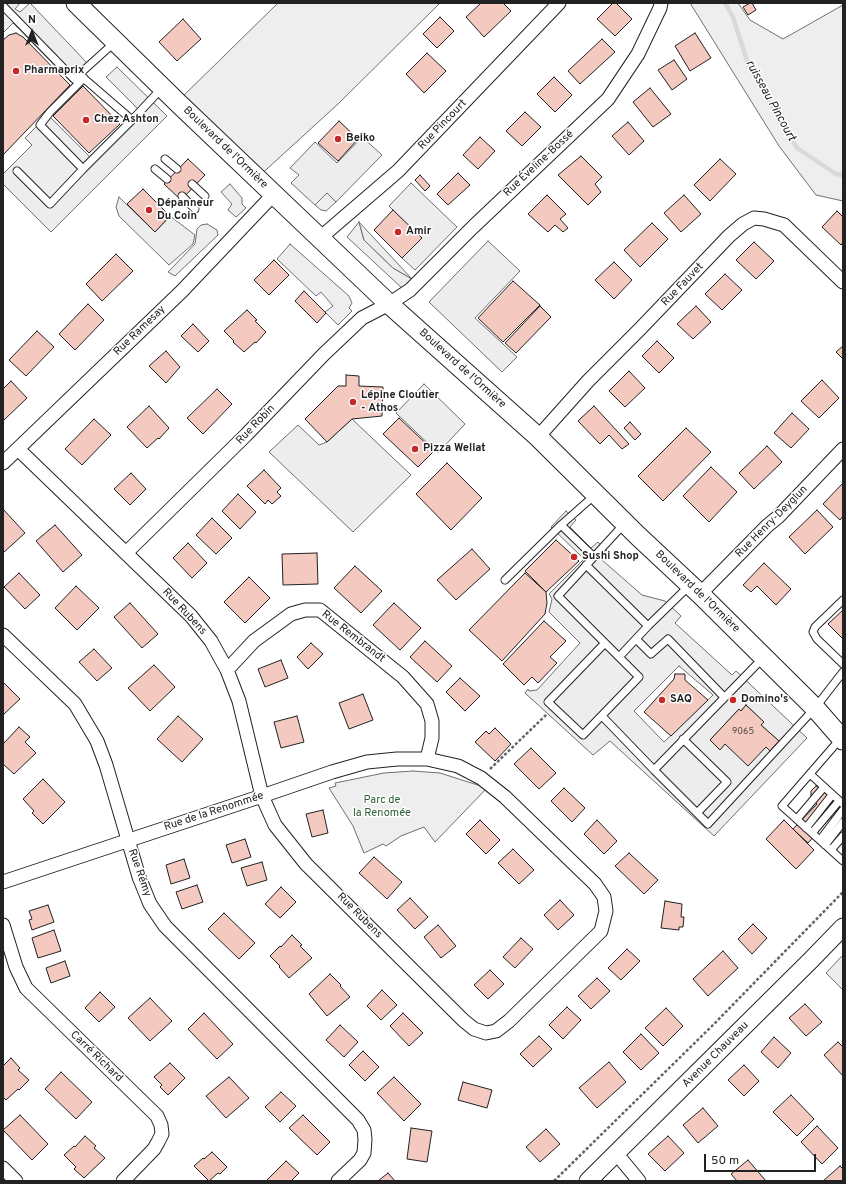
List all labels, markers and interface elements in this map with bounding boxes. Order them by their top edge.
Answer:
north arrow [12,12,52,52]
text: N [28,13,36,27]
water label: ruisseau Pincourt [742,58,798,144]
place label: Pharmaprix [24,64,84,78]
marker: Pharmaprix [11,66,21,76]
street label: Rue Pincourt [416,97,470,153]
street label: Boulevard de l'Ormière [180,104,270,192]
place label: Chez Ashton [94,113,159,127]
marker: Chez Ashton [81,115,91,125]
street label: Rue Éveline-Bossé [501,128,577,200]
place label: Beiko [346,132,375,146]
marker: Beiko [333,134,343,144]
place label: Dépanneur Du Coin [157,197,214,223]
marker: Dépanneur Du Coin [144,205,154,215]
place label: Amir [406,225,431,239]
marker: Amir [393,227,403,237]
street label: Rue Fauvet [659,261,707,309]
street label: Rue Ramesay [111,303,169,359]
street label: Boulevard de l'Ormière [416,326,508,412]
place label: Lépine Cloutier - Athos [361,389,439,415]
marker: Lépine Cloutier - Athos [348,397,358,407]
street label: Rue Robin [234,402,278,448]
place label: Pizza Wellat [423,442,486,456]
marker: Pizza Wellat [410,444,420,454]
street label: Rue Henry-Deyglun [733,483,811,561]
street label: Boulevard de l'Ormière [652,548,742,636]
place label: Sushi Shop [582,550,639,564]
marker: Sushi Shop [569,552,579,562]
street label: Rue Rubens [159,586,209,638]
street label: Rue Rembrandt [319,608,387,666]
place label: SAQ [670,693,692,707]
place label: Domino's [741,693,788,707]
marker: SAQ [657,695,667,705]
marker: Domino's [728,695,738,705]
house number: 9065 [732,727,754,737]
street label: Rue de la Renommée [162,790,266,834]
park label: Parc de la Renomée [353,794,411,820]
street label: Rue Rémy [125,847,153,899]
street label: Rue Rubens [334,891,384,941]
street label: Avenue Chauveau [680,1019,752,1091]
street label: Carré Richard [67,1029,125,1085]
scale bar [706,1146,818,1172]
text: 50 m [711,1153,739,1169]

